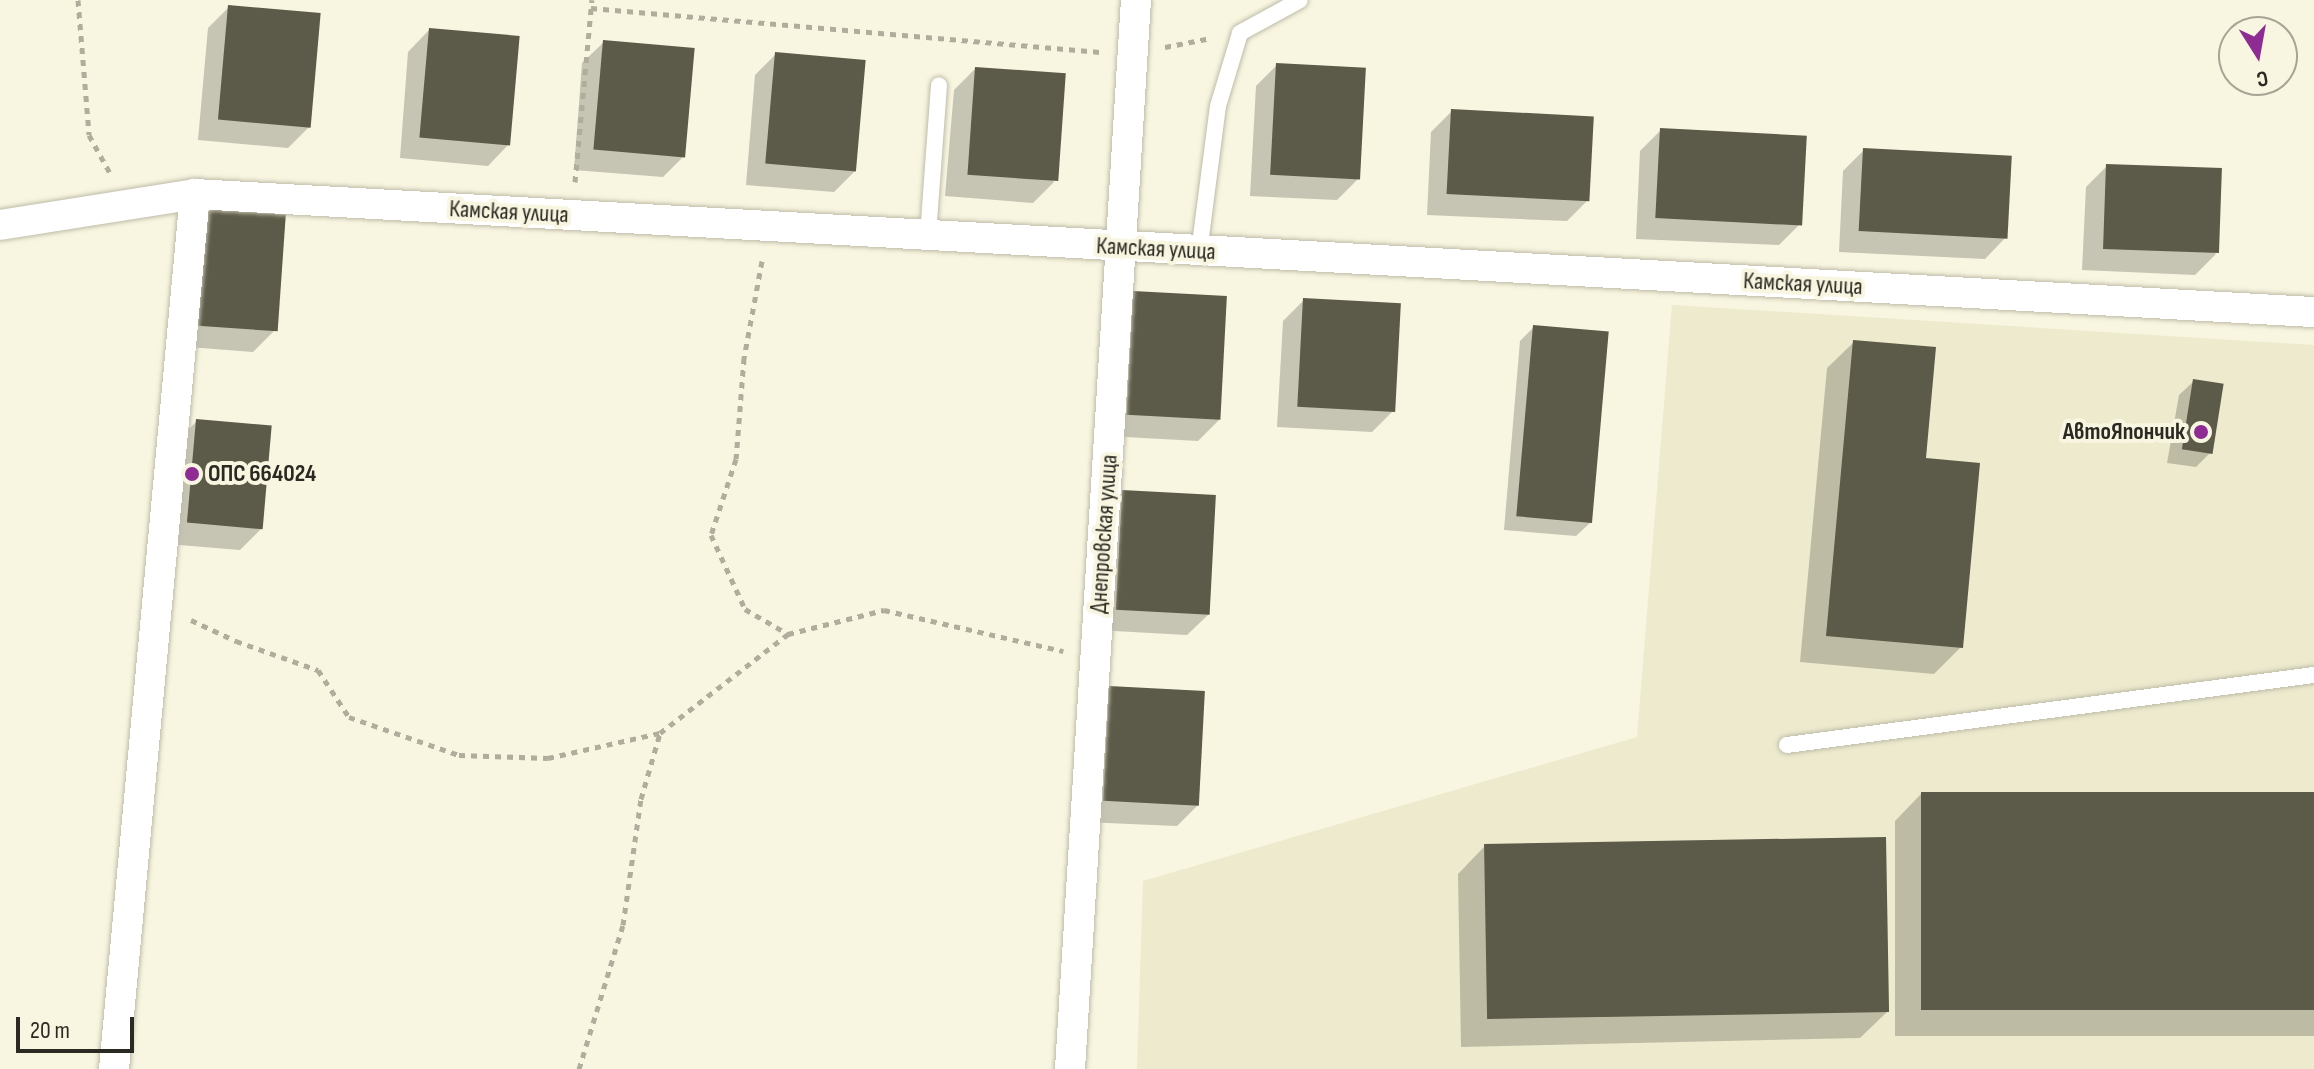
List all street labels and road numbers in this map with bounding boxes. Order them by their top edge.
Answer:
street label: Камская улица [449,194,569,230]
street label: Камская улица [1096,231,1216,267]
street label: Камская улица [1743,266,1863,302]
street label: Днепровская улица [1084,454,1124,614]

